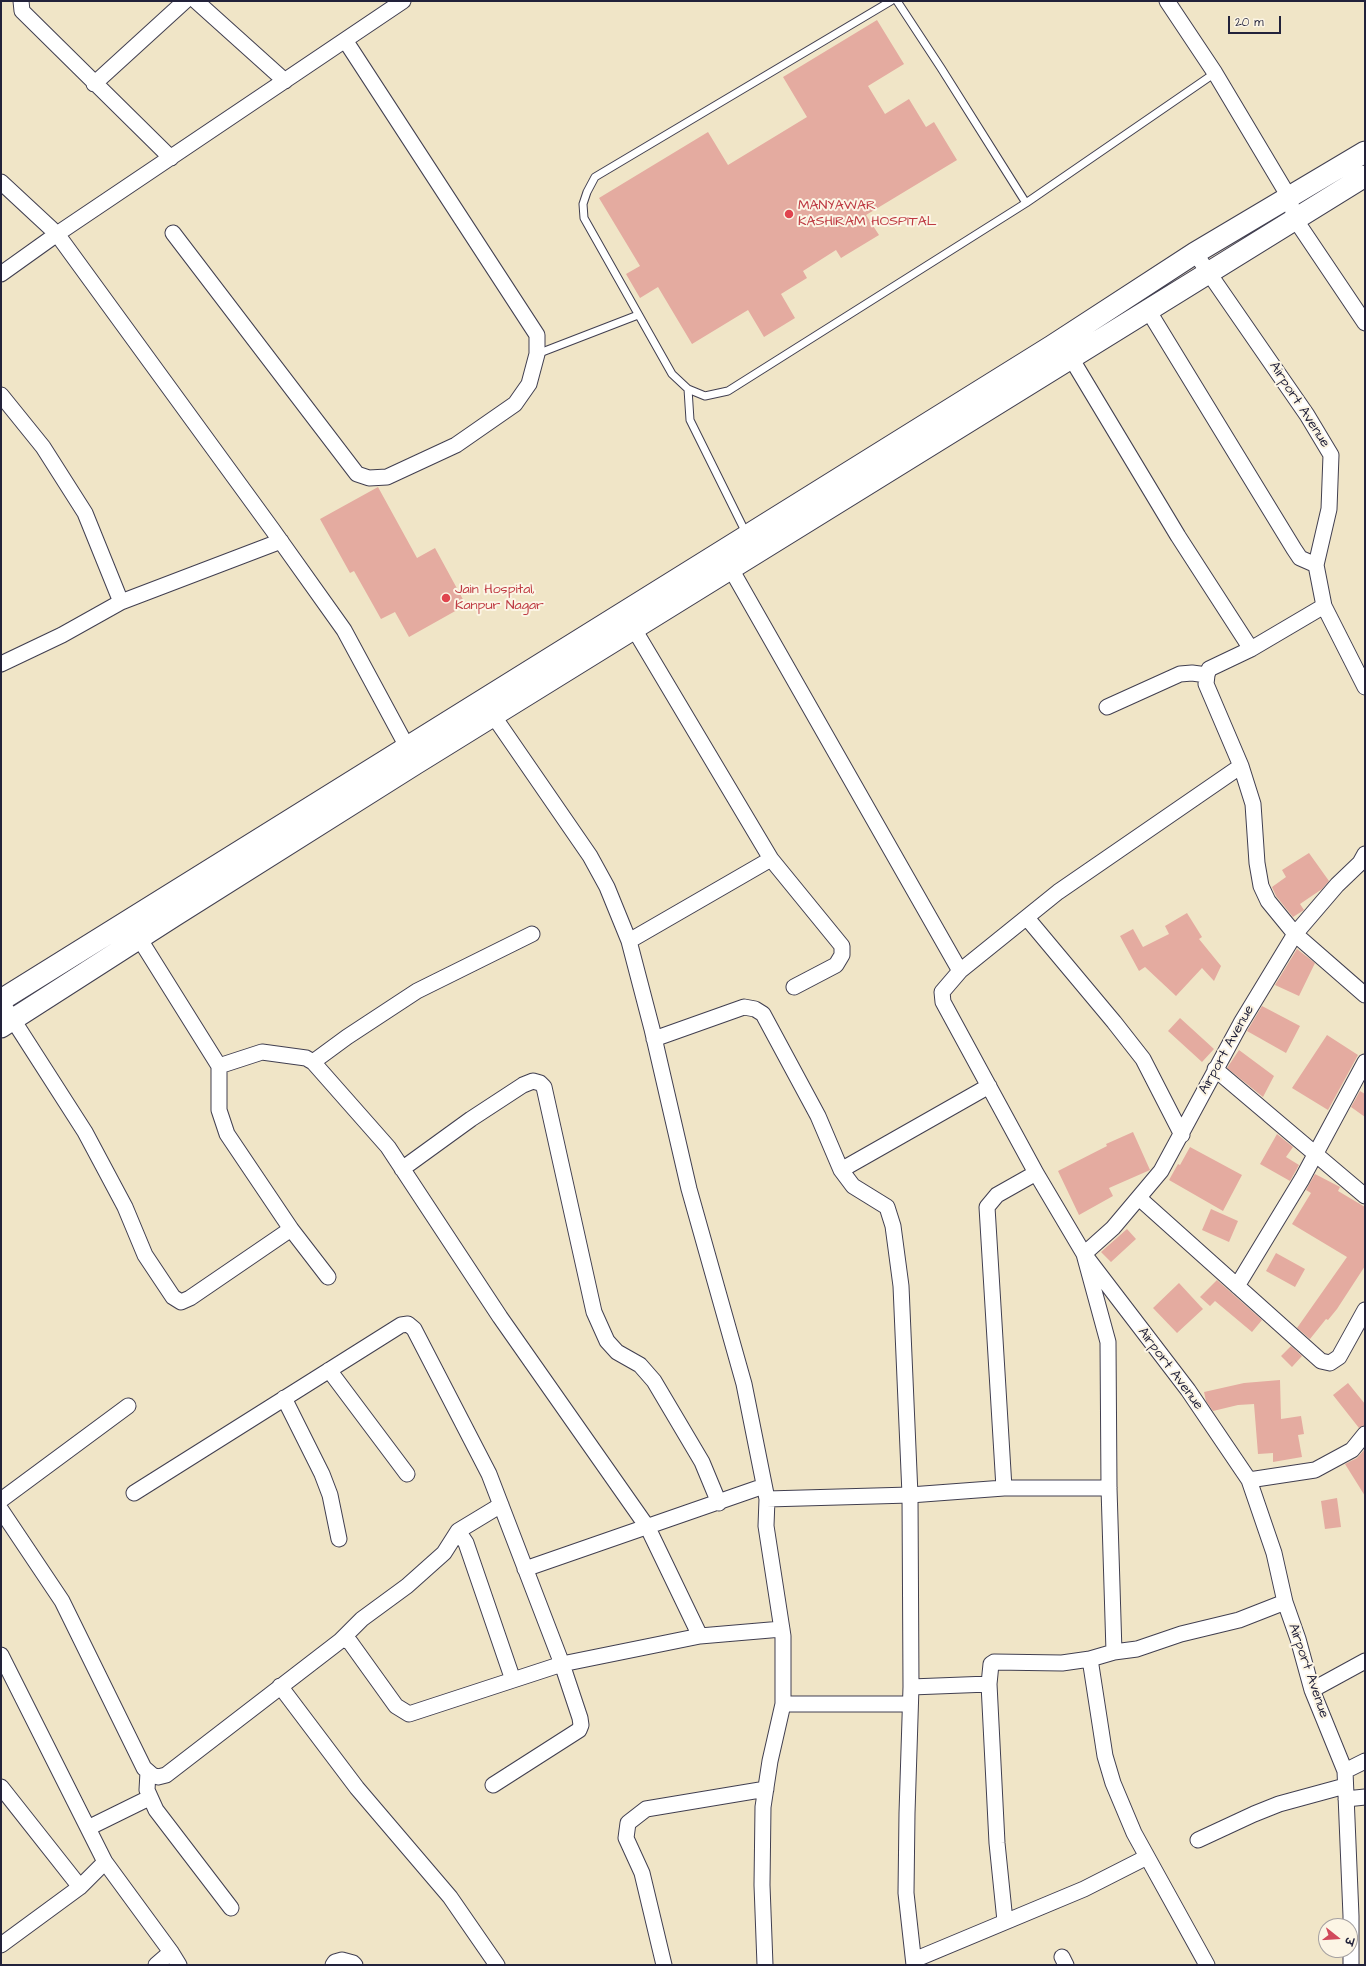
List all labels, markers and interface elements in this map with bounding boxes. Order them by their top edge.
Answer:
scale bar [1230,8,1283,34]
text: 20 m [1235,14,1264,31]
place label: MANYAWAR KASHIRAM HOSPITAL [798,198,936,230]
marker: MANYAWAR KASHIRAM HOSPITAL [783,208,795,220]
street label: Airport Avenue [1265,359,1333,451]
place label: Jain Hospital, Kanpur Nagar [455,582,544,614]
marker: Jain Hospital, Kanpur Nagar [440,592,452,604]
street label: Airport Avenue [1196,1003,1258,1097]
street label: Airport Avenue [1134,1324,1206,1414]
street label: Airport Avenue [1284,1621,1332,1721]
north arrow [1318,1918,1358,1958]
text: उ [1341,1936,1357,1947]

